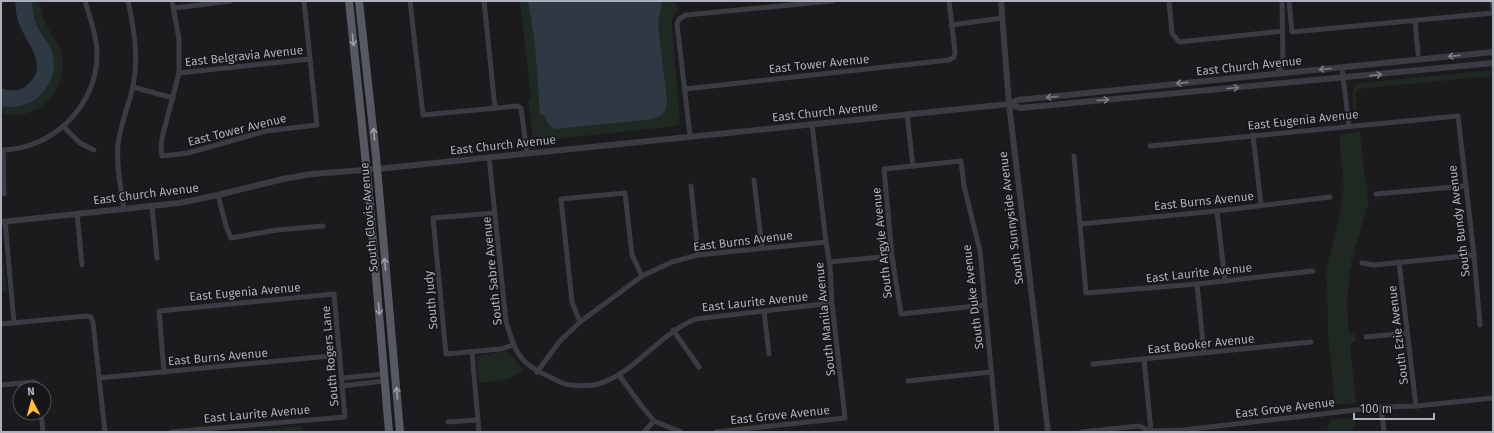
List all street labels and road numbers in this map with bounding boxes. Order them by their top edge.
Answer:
street label: East Belgravia Avenue [184,43,304,69]
street label: East Tower Avenue [768,52,870,76]
street label: East Church Avenue [1195,53,1303,79]
street label: East Church Avenue [771,99,879,125]
street label: East Eugenia Avenue [1247,107,1359,133]
street label: East Tower Avenue [186,111,288,149]
street label: East Church Avenue [449,132,557,158]
street label: South Sunnyside Avenue [996,151,1026,285]
street label: South Clovis Avenue [357,162,381,272]
street label: South Bundy Avenue [1445,164,1473,278]
street label: East Church Avenue [92,181,200,207]
street label: South Argyle Avenue [869,187,895,299]
street label: East Burns Avenue [1153,189,1255,213]
street label: South Sabre Avenue [479,216,505,326]
street label: East Burns Avenue [692,228,794,254]
street label: South Duke Avenue [960,244,986,350]
street label: East Laurite Avenue [1145,260,1253,286]
street label: South Manila Avenue [812,261,838,377]
street label: South Judy [421,270,441,330]
street label: East Eugenia Avenue [189,280,301,304]
street label: South Ezie Avenue [1385,285,1411,385]
street label: East Laurite Avenue [701,289,809,315]
street label: South Rogers Lane [319,305,341,407]
street label: East Booker Avenue [1147,331,1255,357]
street label: East Burns Avenue [167,346,269,368]
street label: East Grove Avenue [1235,395,1335,421]
street label: East Laurite Avenue [203,402,311,426]
street label: East Grove Avenue [730,403,830,427]

